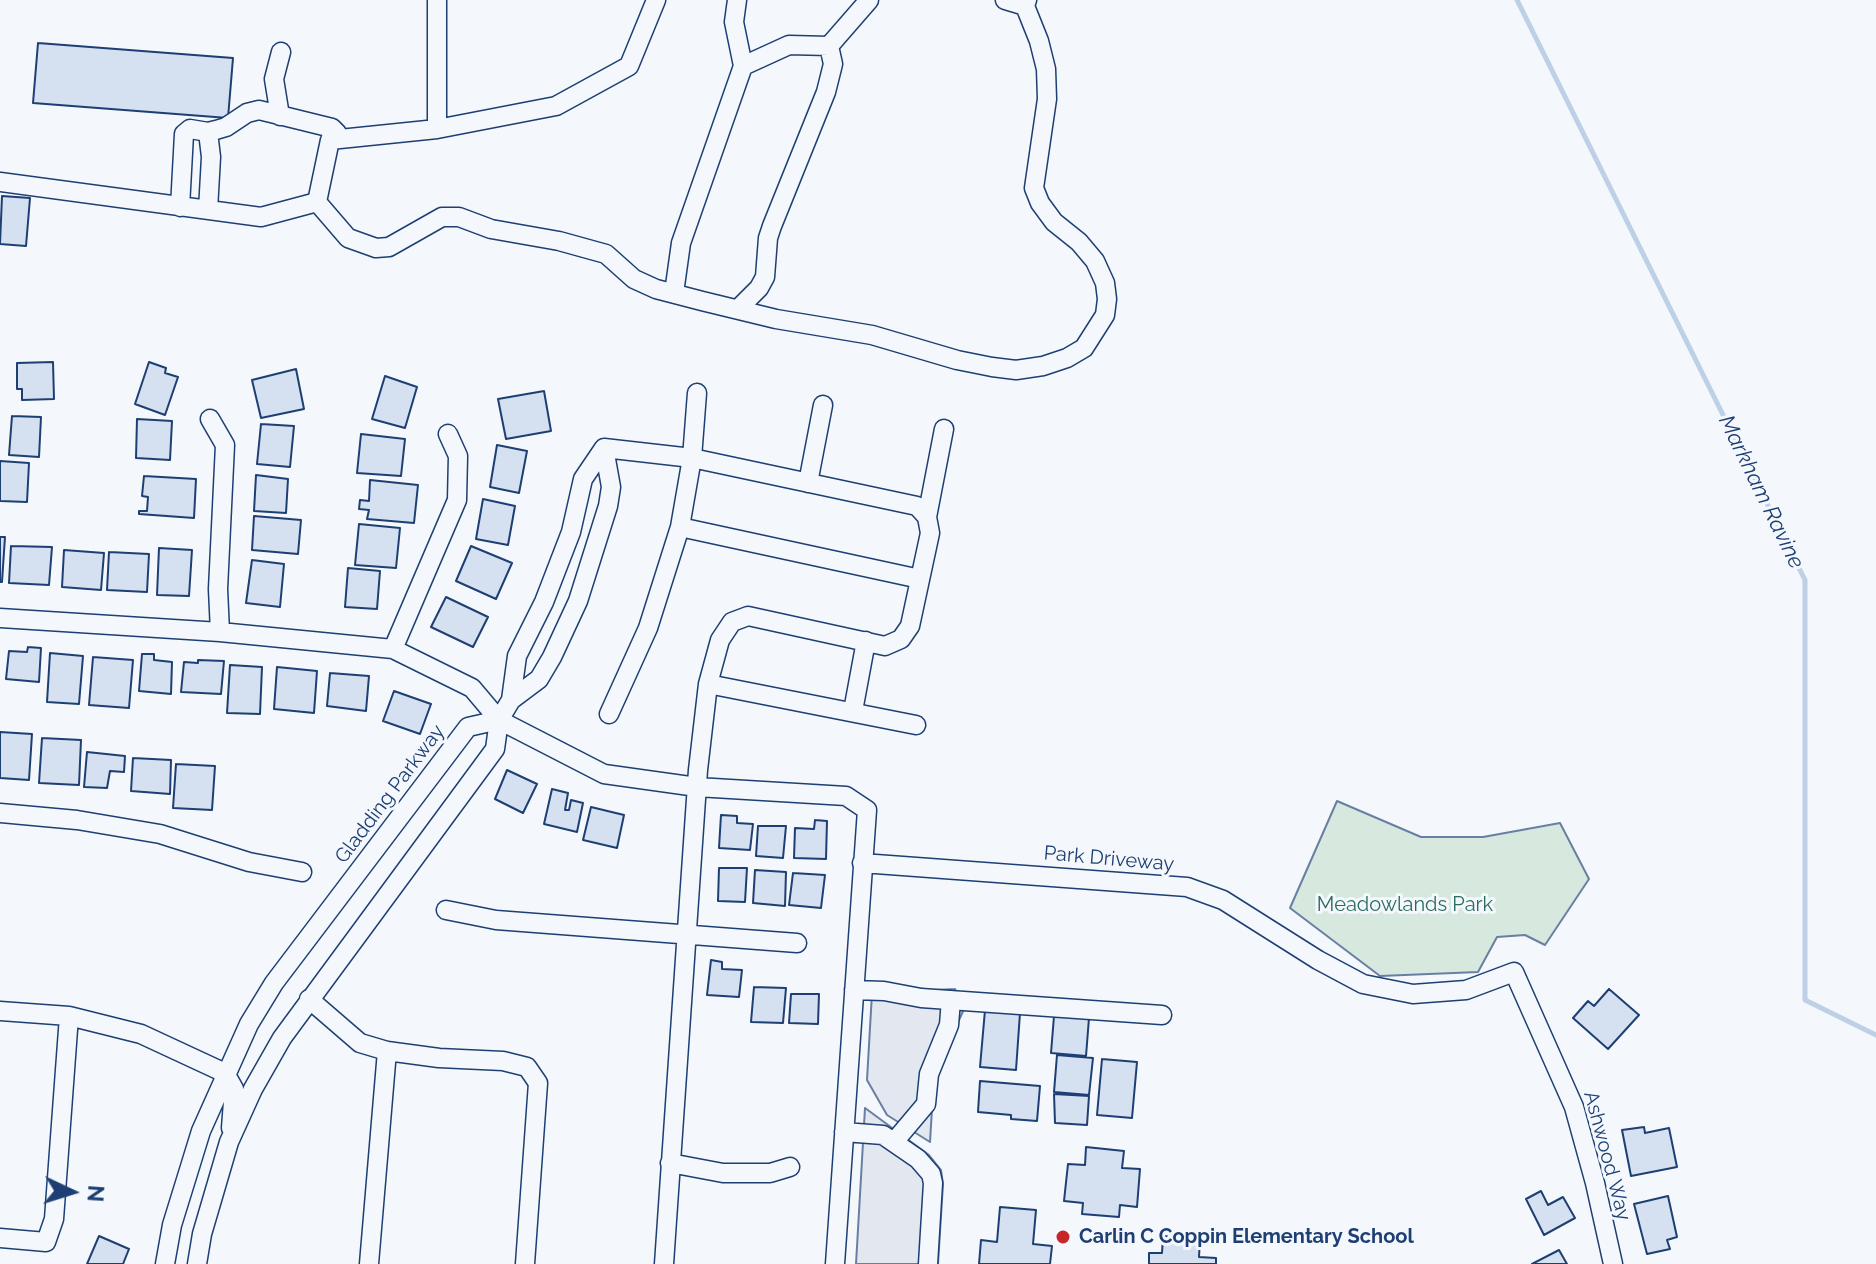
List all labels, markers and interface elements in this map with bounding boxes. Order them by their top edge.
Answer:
water label: Markham Ravine [1712,411,1810,573]
street label: Gladding Parkway [330,720,450,868]
street label: Park Driveway [1043,841,1175,877]
park label: Meadowlands Park [1317,893,1493,917]
street label: Ashwood Way [1578,1089,1636,1223]
north arrow [32,1152,112,1232]
text: N [82,1184,109,1203]
place label: Carlin C Coppin Elementary School [1079,1225,1414,1249]
marker: Carlin C Coppin Elementary School [1054,1228,1072,1246]

